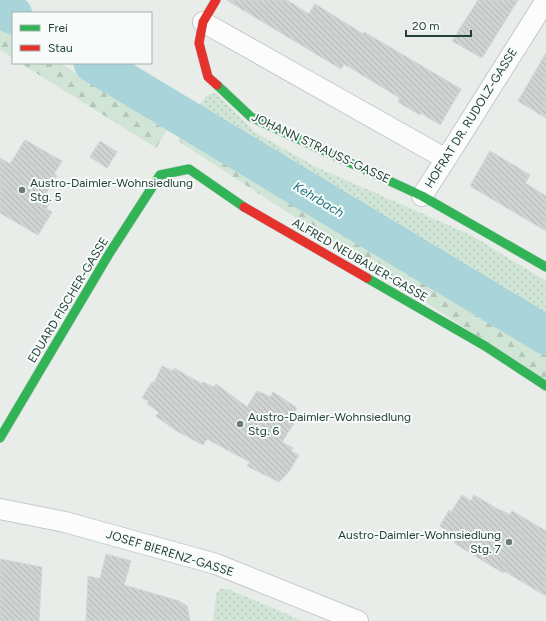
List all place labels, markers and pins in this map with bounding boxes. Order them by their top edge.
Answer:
place label: Austro-Daimler-Wohnsiedlung Stg. 5 [30,176,193,204]
marker: Austro-Daimler-Wohnsiedlung Stg. 5 [17,185,27,195]
place label: Austro-Daimler-Wohnsiedlung Stg. 6 [248,410,411,438]
marker: Austro-Daimler-Wohnsiedlung Stg. 6 [235,419,245,429]
place label: Austro-Daimler-Wohnsiedlung Stg. 7 [338,528,502,556]
marker: Austro-Daimler-Wohnsiedlung Stg. 7 [504,537,514,547]

